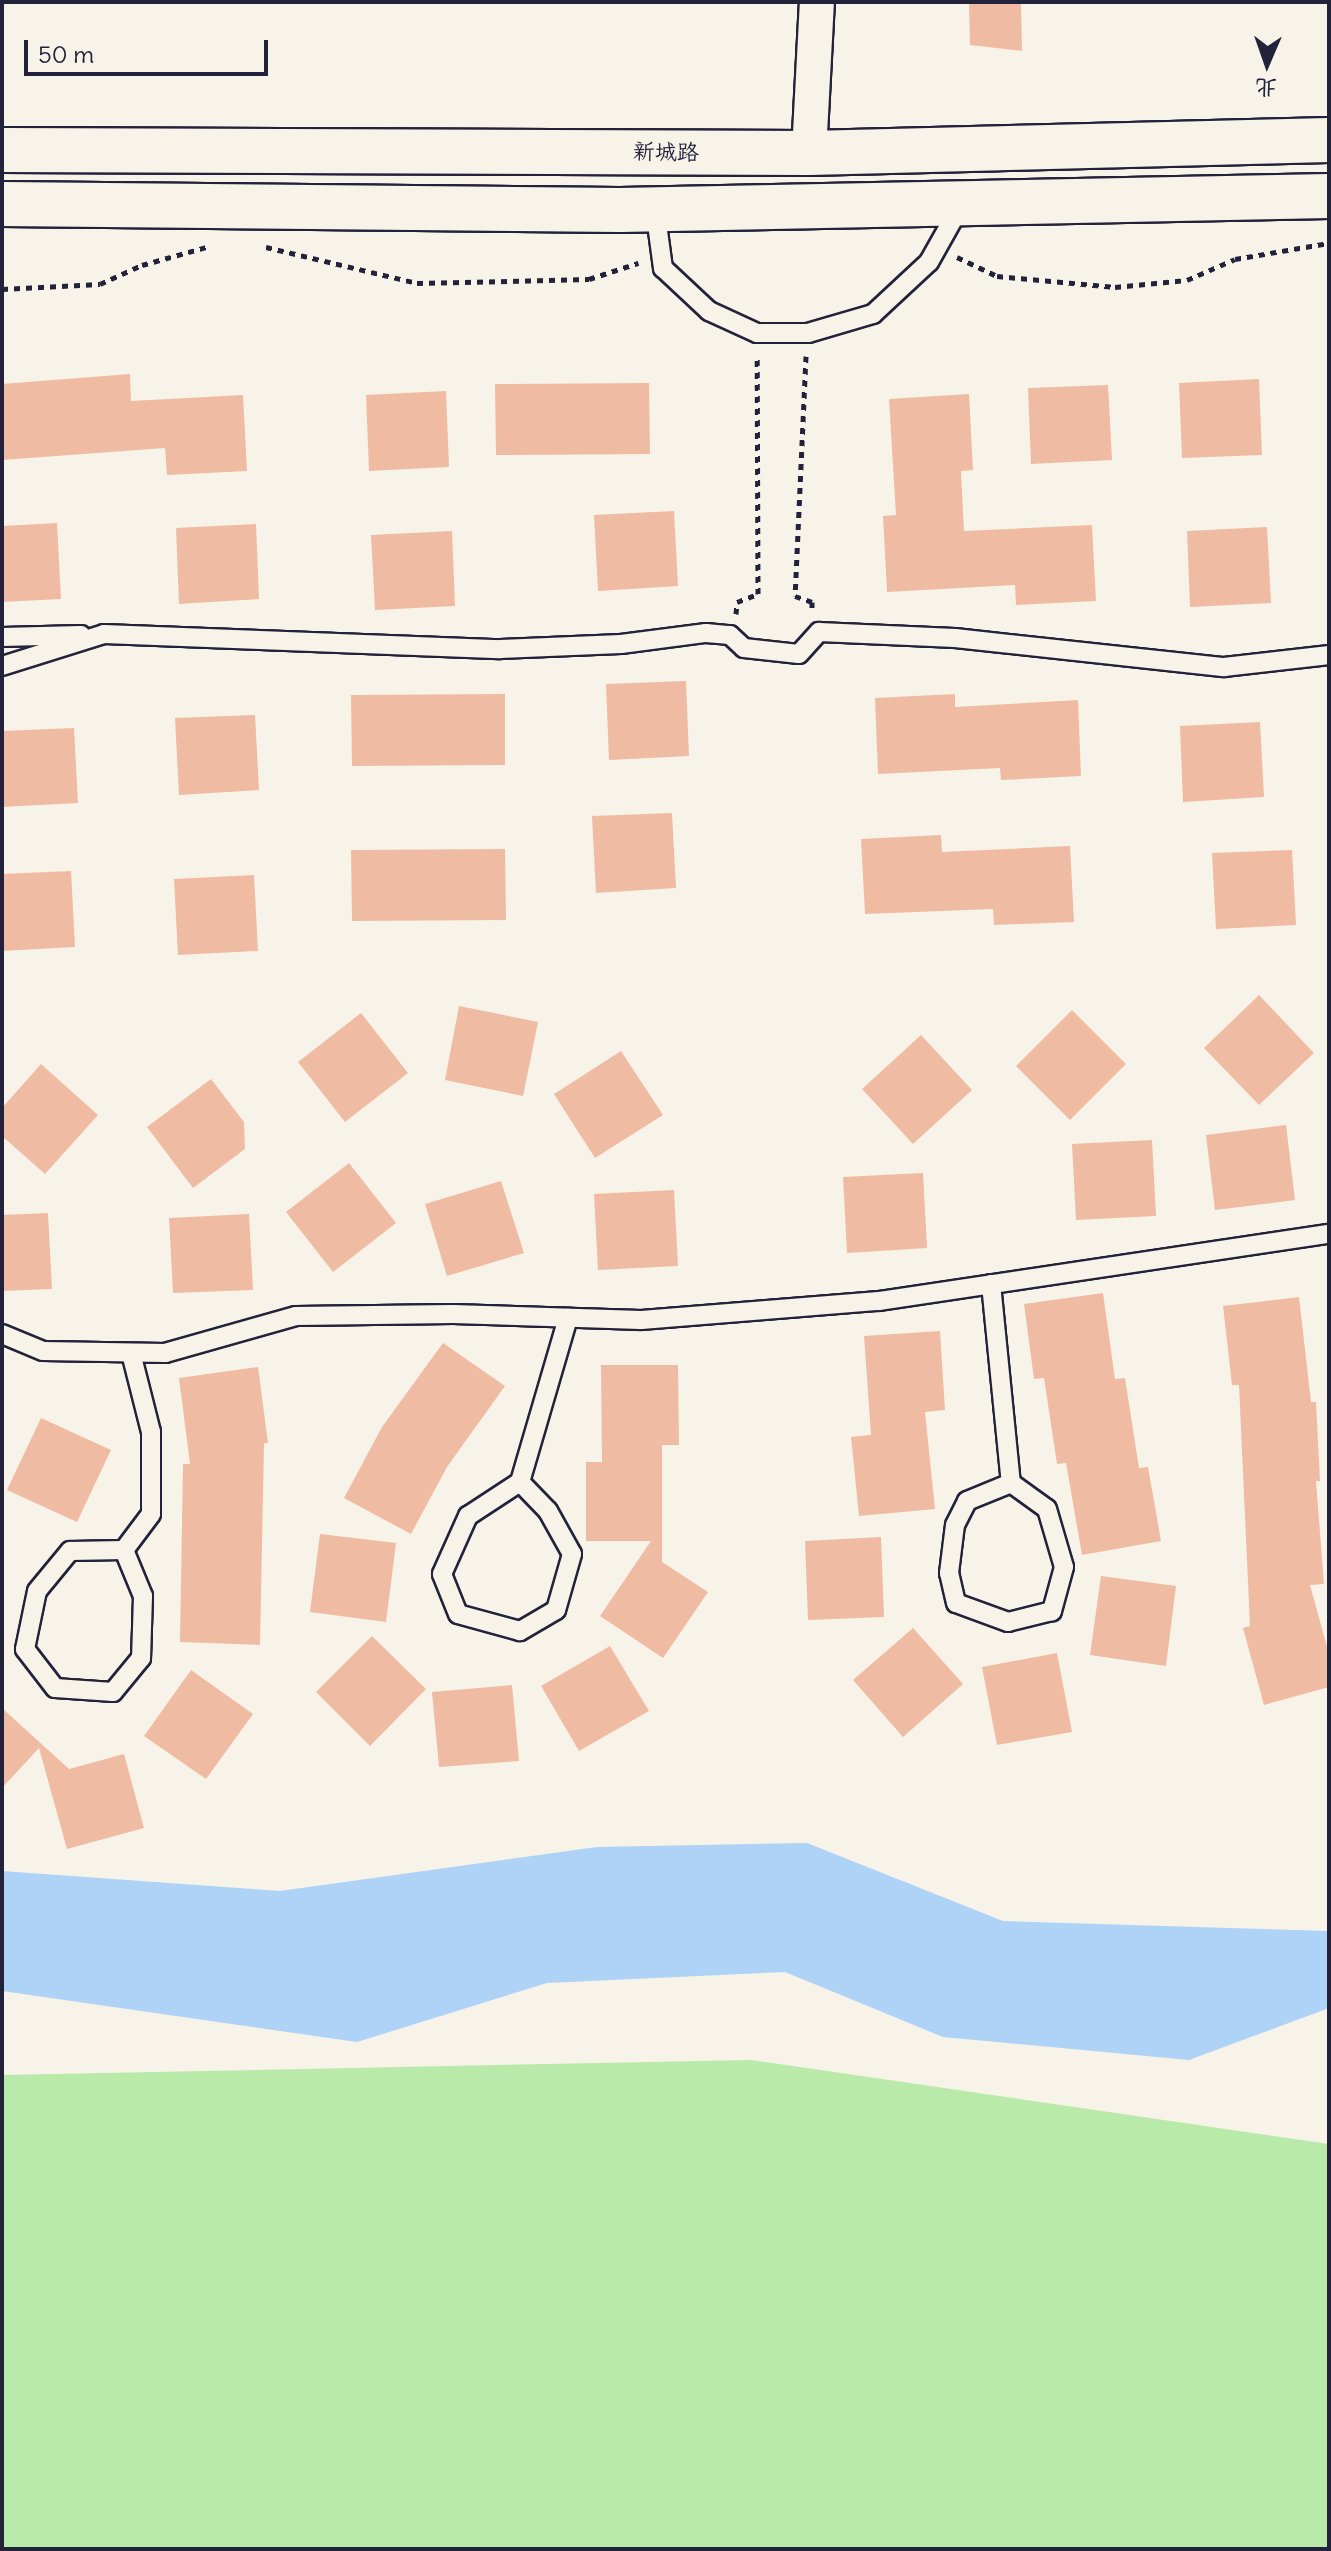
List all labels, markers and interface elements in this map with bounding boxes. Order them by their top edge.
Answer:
scale bar [28,24,272,74]
north arrow [1227,24,1307,104]
text: 50 m [38,39,94,69]
text: 北 [1255,74,1278,102]
street label: 新城路 [633,138,699,166]

